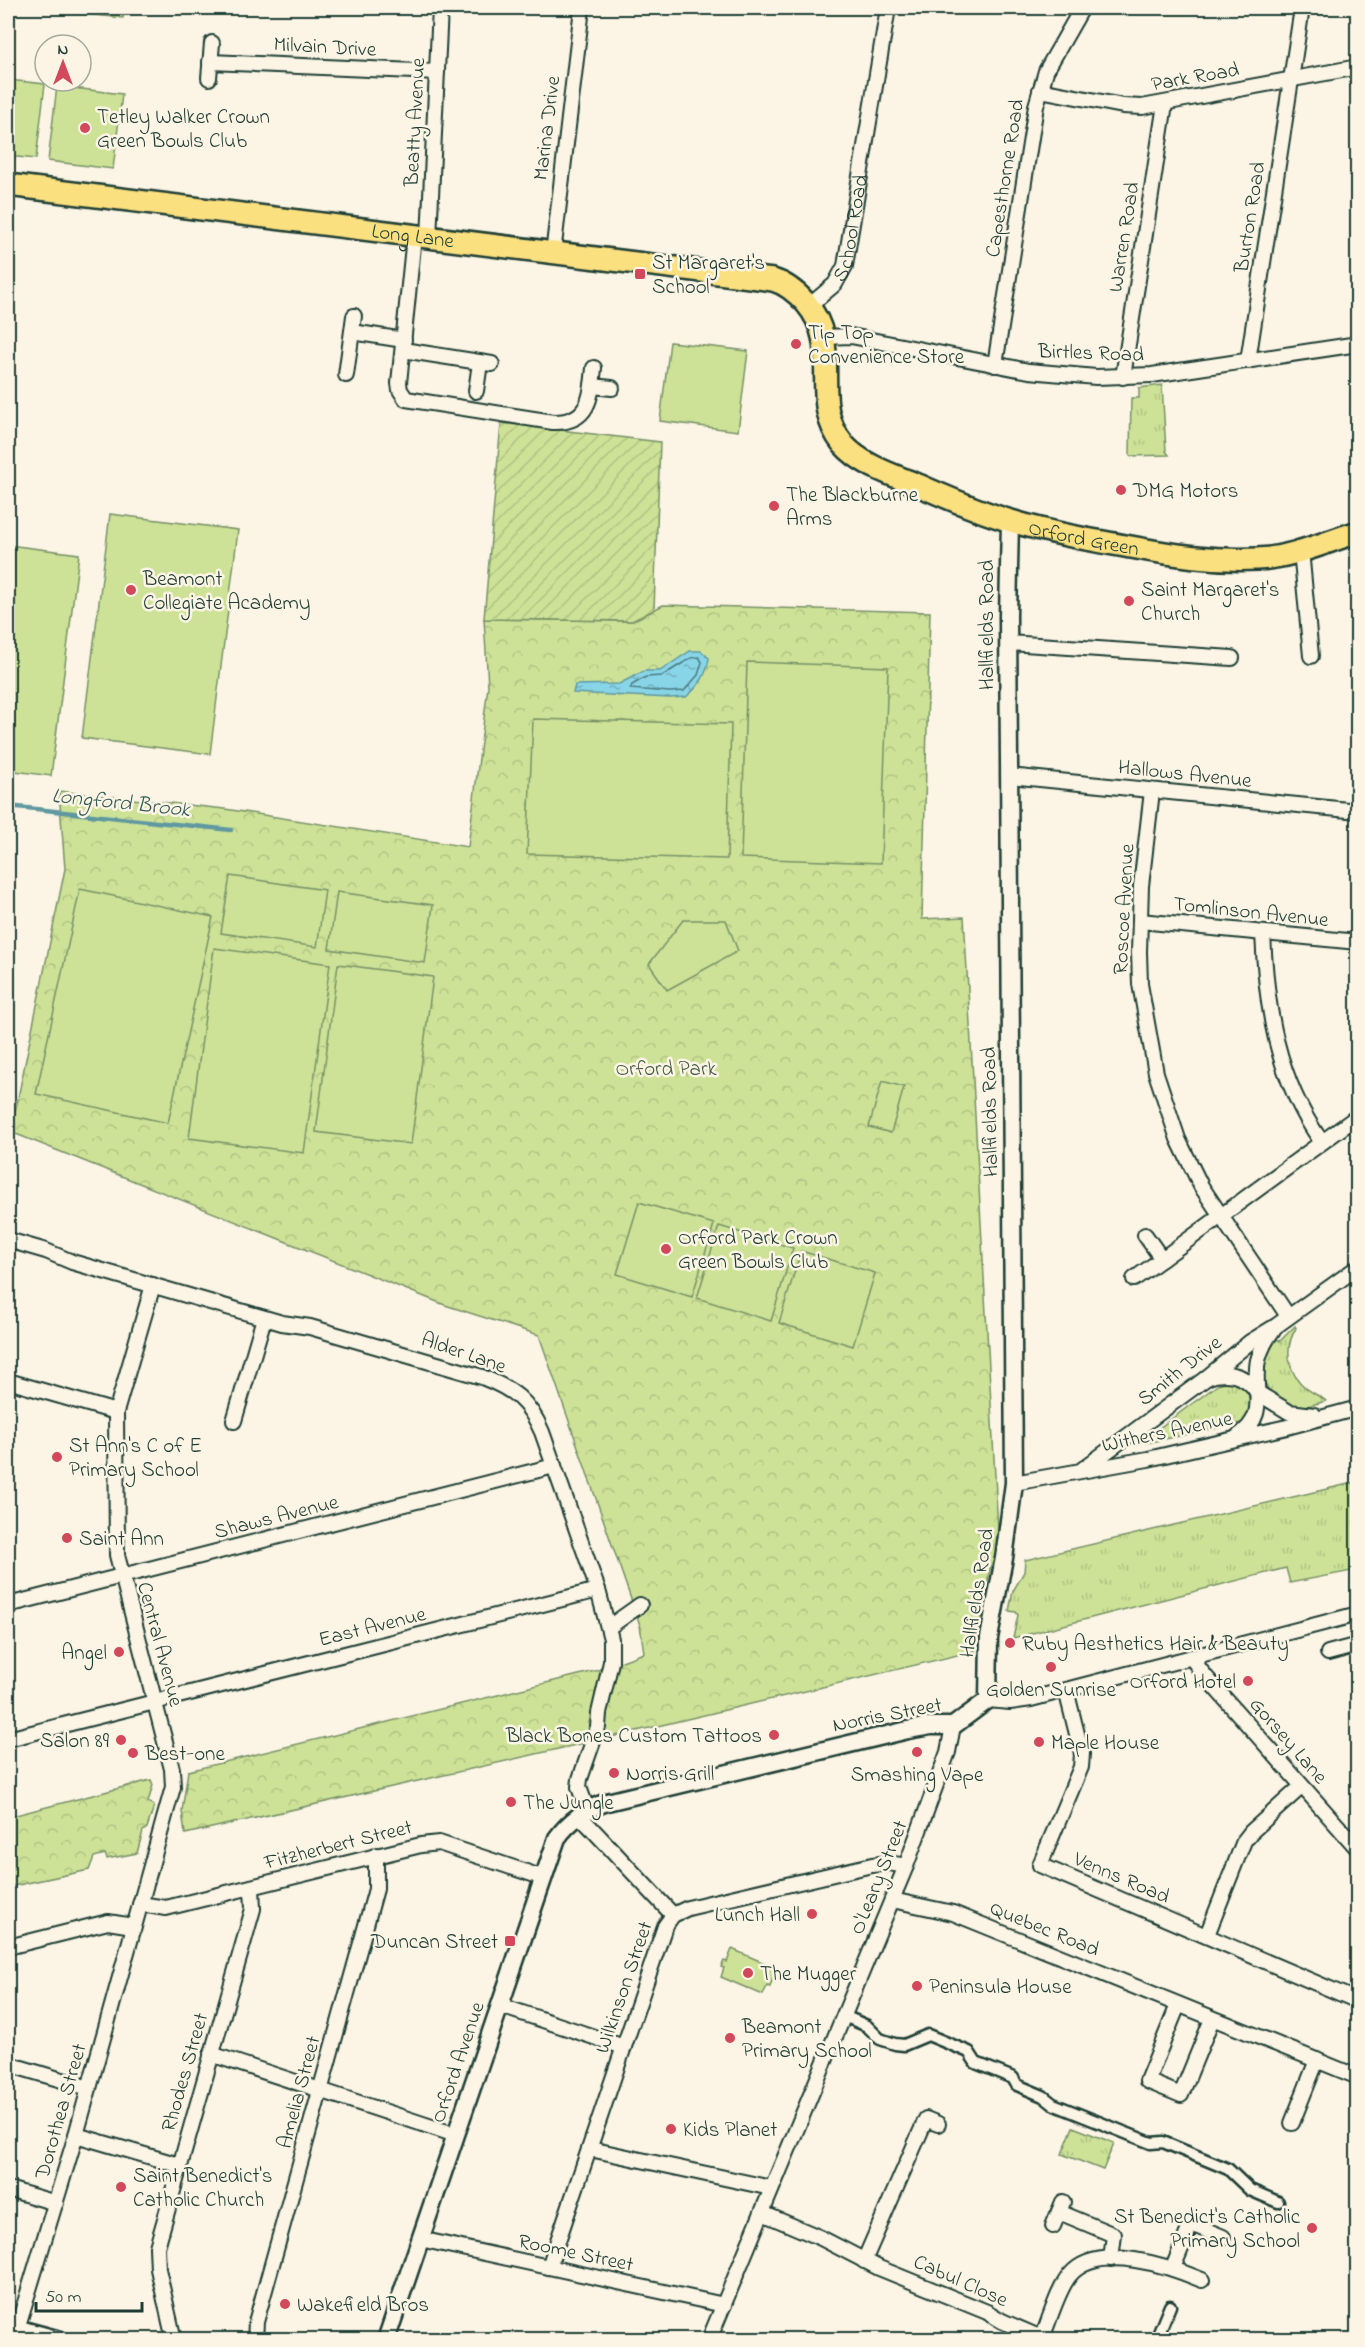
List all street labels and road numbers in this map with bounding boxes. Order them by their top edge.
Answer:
street label: Milvain Drive [273,30,378,66]
street label: Park Road [1149,55,1242,100]
street label: Beatty Avenue [398,56,436,188]
street label: Marina Drive [527,74,569,182]
street label: Capesthorne Road [979,97,1033,259]
street label: Burton Road [1227,160,1275,276]
street label: School Road [826,172,877,288]
street label: Warren Road [1101,180,1149,295]
street label: Long Lane [370,217,456,257]
street label: Birtles Road [1036,337,1145,371]
street label: Orford Green [1025,514,1141,565]
street label: Hallfields Road [973,560,1003,690]
street label: Hallows Avenue [1117,753,1254,797]
street label: Roscoe Avenue [1107,842,1143,975]
street label: Tomlinson Avenue [1172,890,1331,936]
street label: Hallfields Road [975,1046,1007,1177]
street label: Alder Lane [417,1325,511,1383]
street label: Smith Drive [1132,1329,1229,1414]
street label: Withers Avenue [1099,1404,1236,1461]
street label: Shaws Avenue [211,1488,342,1548]
street label: Hallfields Road [953,1526,1003,1660]
street label: Central Avenue [128,1579,190,1711]
street label: East Avenue [316,1600,430,1656]
street label: Norris Street [830,1691,945,1741]
street label: Gorsey Lane [1240,1691,1334,1793]
street label: Fitzherbert Street [260,1813,416,1879]
street label: O'Leary Street [843,1816,918,1940]
street label: Venns Road [1068,1845,1174,1913]
street label: Quebec Road [985,1894,1104,1965]
street label: Wilkinson Street [588,1917,662,2058]
street label: Orford Avenue [424,1998,494,2127]
street label: Rhodes Street [155,2010,217,2136]
street label: Amelia Street [271,2033,329,2152]
street label: Dorothea Street [28,2040,96,2184]
street label: Roome Street [515,2227,636,2281]
street label: Cabul Close [908,2248,1013,2316]

